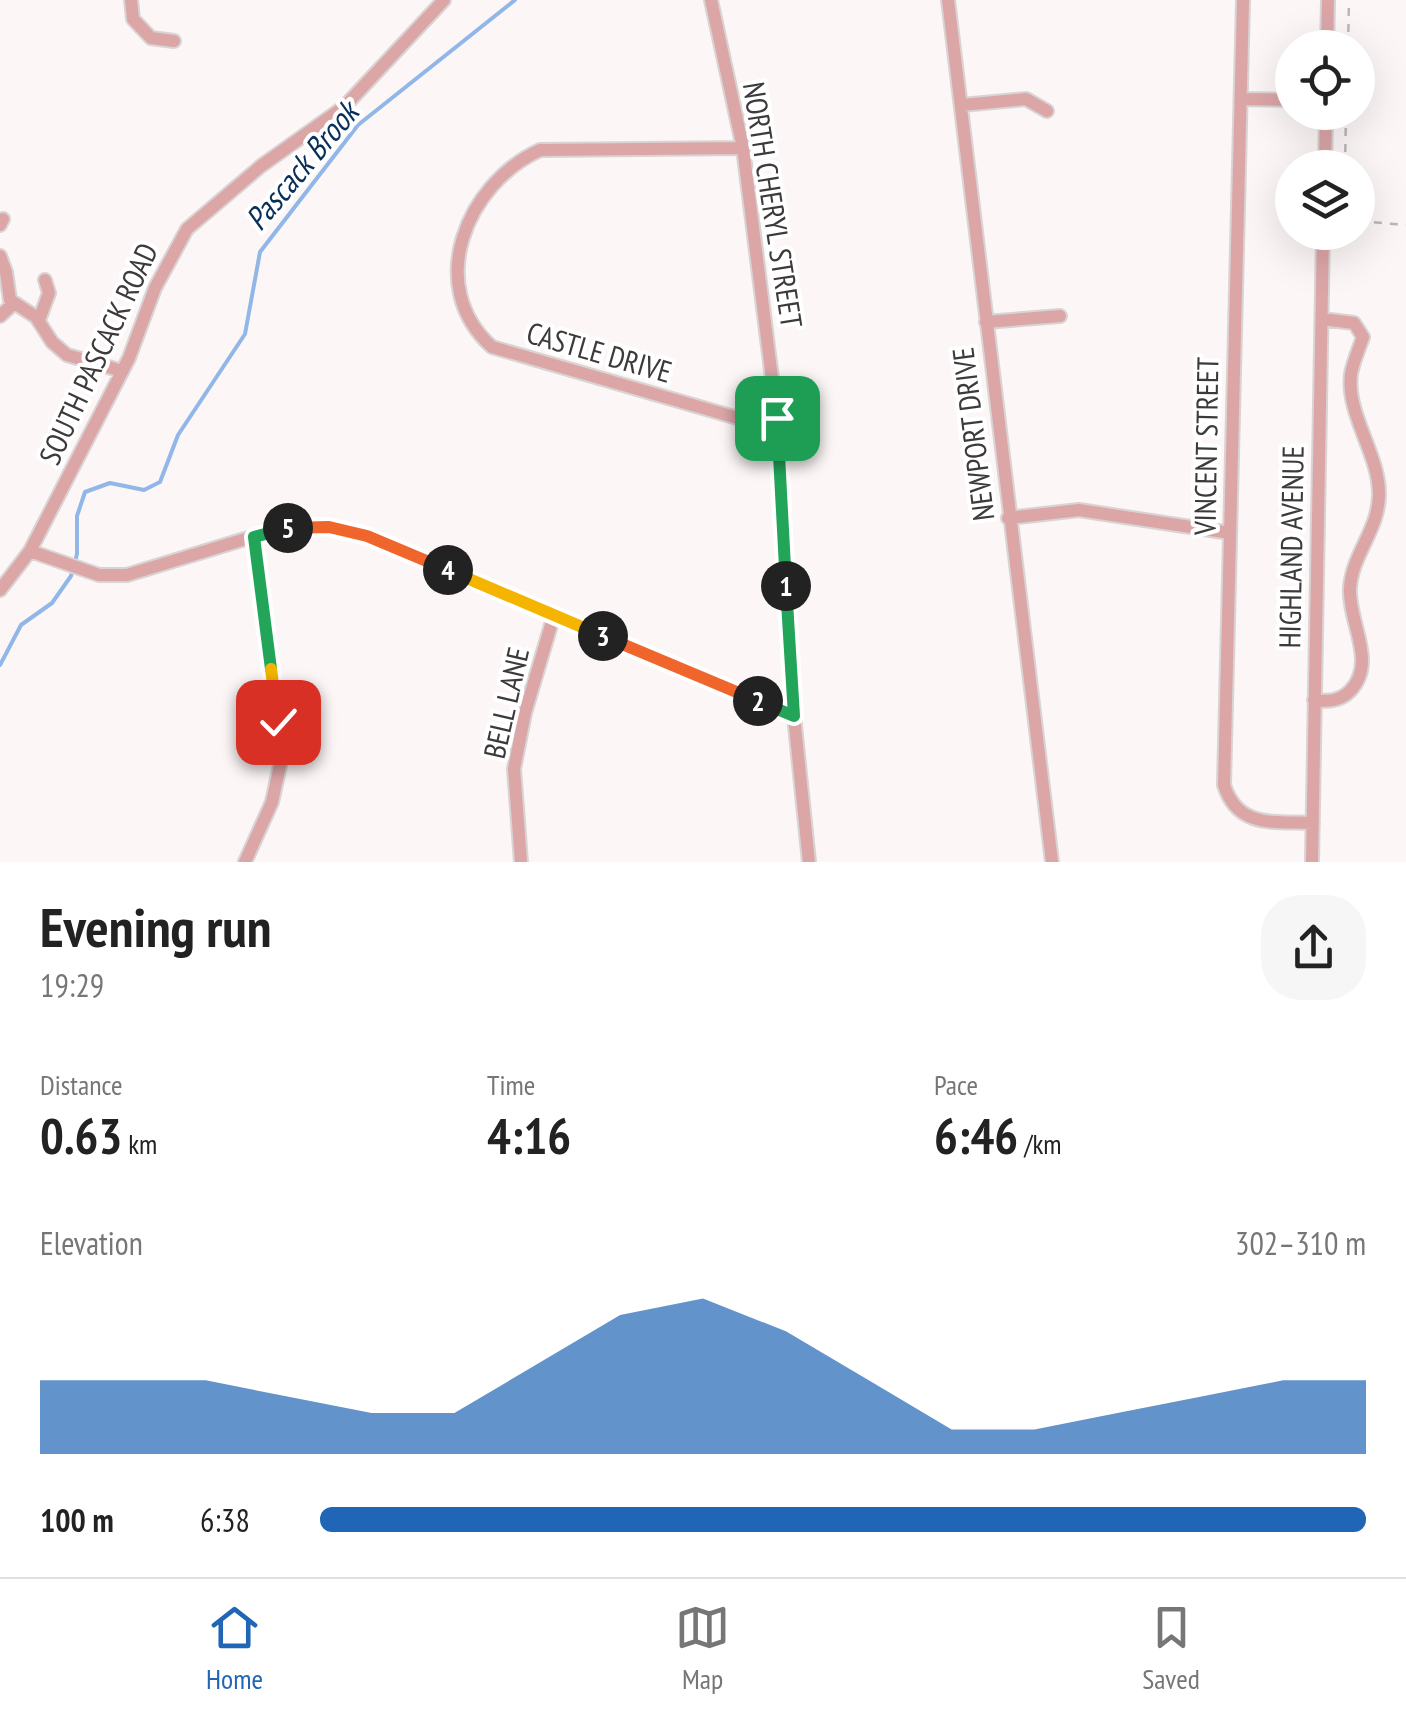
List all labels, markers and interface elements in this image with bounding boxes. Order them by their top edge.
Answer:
map controls [1275,30,1375,250]
button: locate [1275,30,1375,130]
street label: NORTH CHERYL STREET [735,79,812,330]
water label: Pascack Brook [235,90,369,238]
button: layers [1275,150,1375,250]
street label: SOUTH PASCACK ROAD [29,236,166,470]
street label: CASTLE DRIVE [522,312,676,391]
street label: NEWPORT DRIVE [943,345,1002,523]
street label: VINCENT STREET [1184,356,1227,536]
pin [735,376,820,461]
icon: arrive [750,391,805,446]
street label: HIGHLAND AVENUE [1269,445,1312,649]
pin: 5 [263,503,313,553]
text: 5 [281,509,295,546]
pin: 4 [423,545,473,595]
text: 4 [441,551,455,588]
pin: 1 [761,561,811,611]
text: 1 [779,567,793,604]
pin: 3 [578,611,628,661]
text: 3 [596,617,610,654]
street label: BELL LANE [474,643,537,762]
pin: 2 [733,676,783,726]
pin [236,680,321,765]
text: 2 [751,682,765,719]
icon: check [251,695,306,750]
text: Evening run [40,891,272,962]
button: share [1261,895,1366,1000]
text: 19:29 [40,964,104,1006]
text: Distance [40,1066,123,1103]
text: Time [487,1066,535,1103]
text: Pace [934,1066,978,1103]
text: 0.63 [40,1103,122,1168]
text: 4:16 [487,1103,571,1168]
text: 6:46 [934,1103,1018,1168]
text: km [122,1125,157,1162]
text: /km [1018,1125,1062,1162]
text: Elevation [40,1222,143,1264]
text: 302–310 m [1235,1222,1366,1264]
text: 100 m [40,1499,114,1541]
text: 6:38 [200,1499,250,1541]
tab: Home [206,1600,263,1697]
tab: Map [675,1600,730,1697]
tab: Saved [1142,1600,1200,1697]

